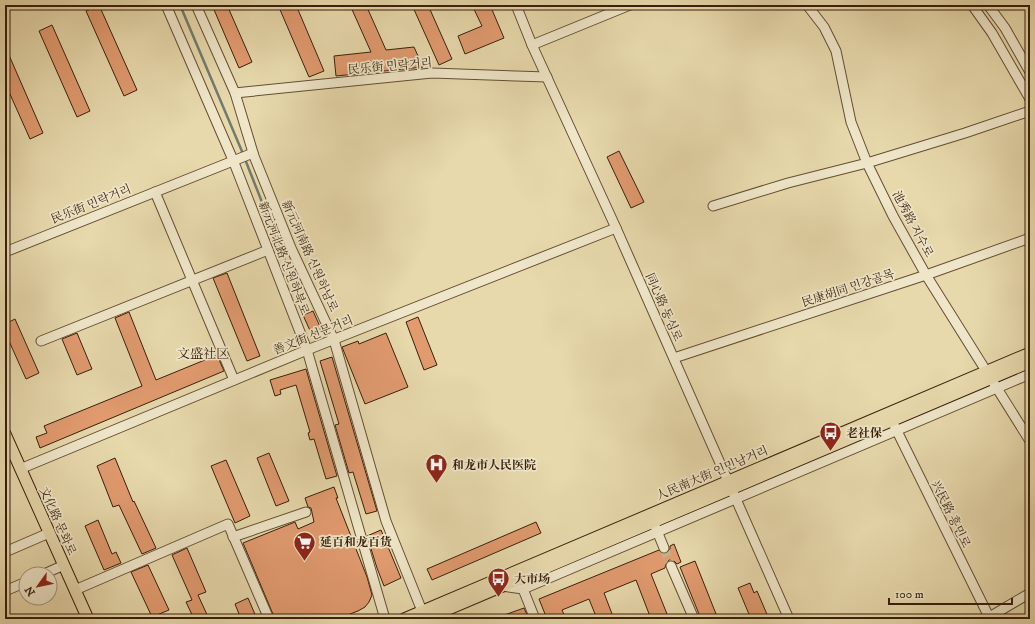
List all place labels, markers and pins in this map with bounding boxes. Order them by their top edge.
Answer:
bus stop icon: 老社保 [817,420,843,453]
place label: 老社保 [846,426,882,441]
hospital icon: 和龙市人民医院 [423,452,449,485]
place label: 和龙市人民医院 [452,458,536,473]
supermarket icon: 延百和龙百货 [292,529,318,562]
place label: 延百和龙百货 [320,535,392,550]
bus stop icon: 大市场 [486,566,512,599]
place label: 大市场 [514,572,550,587]

